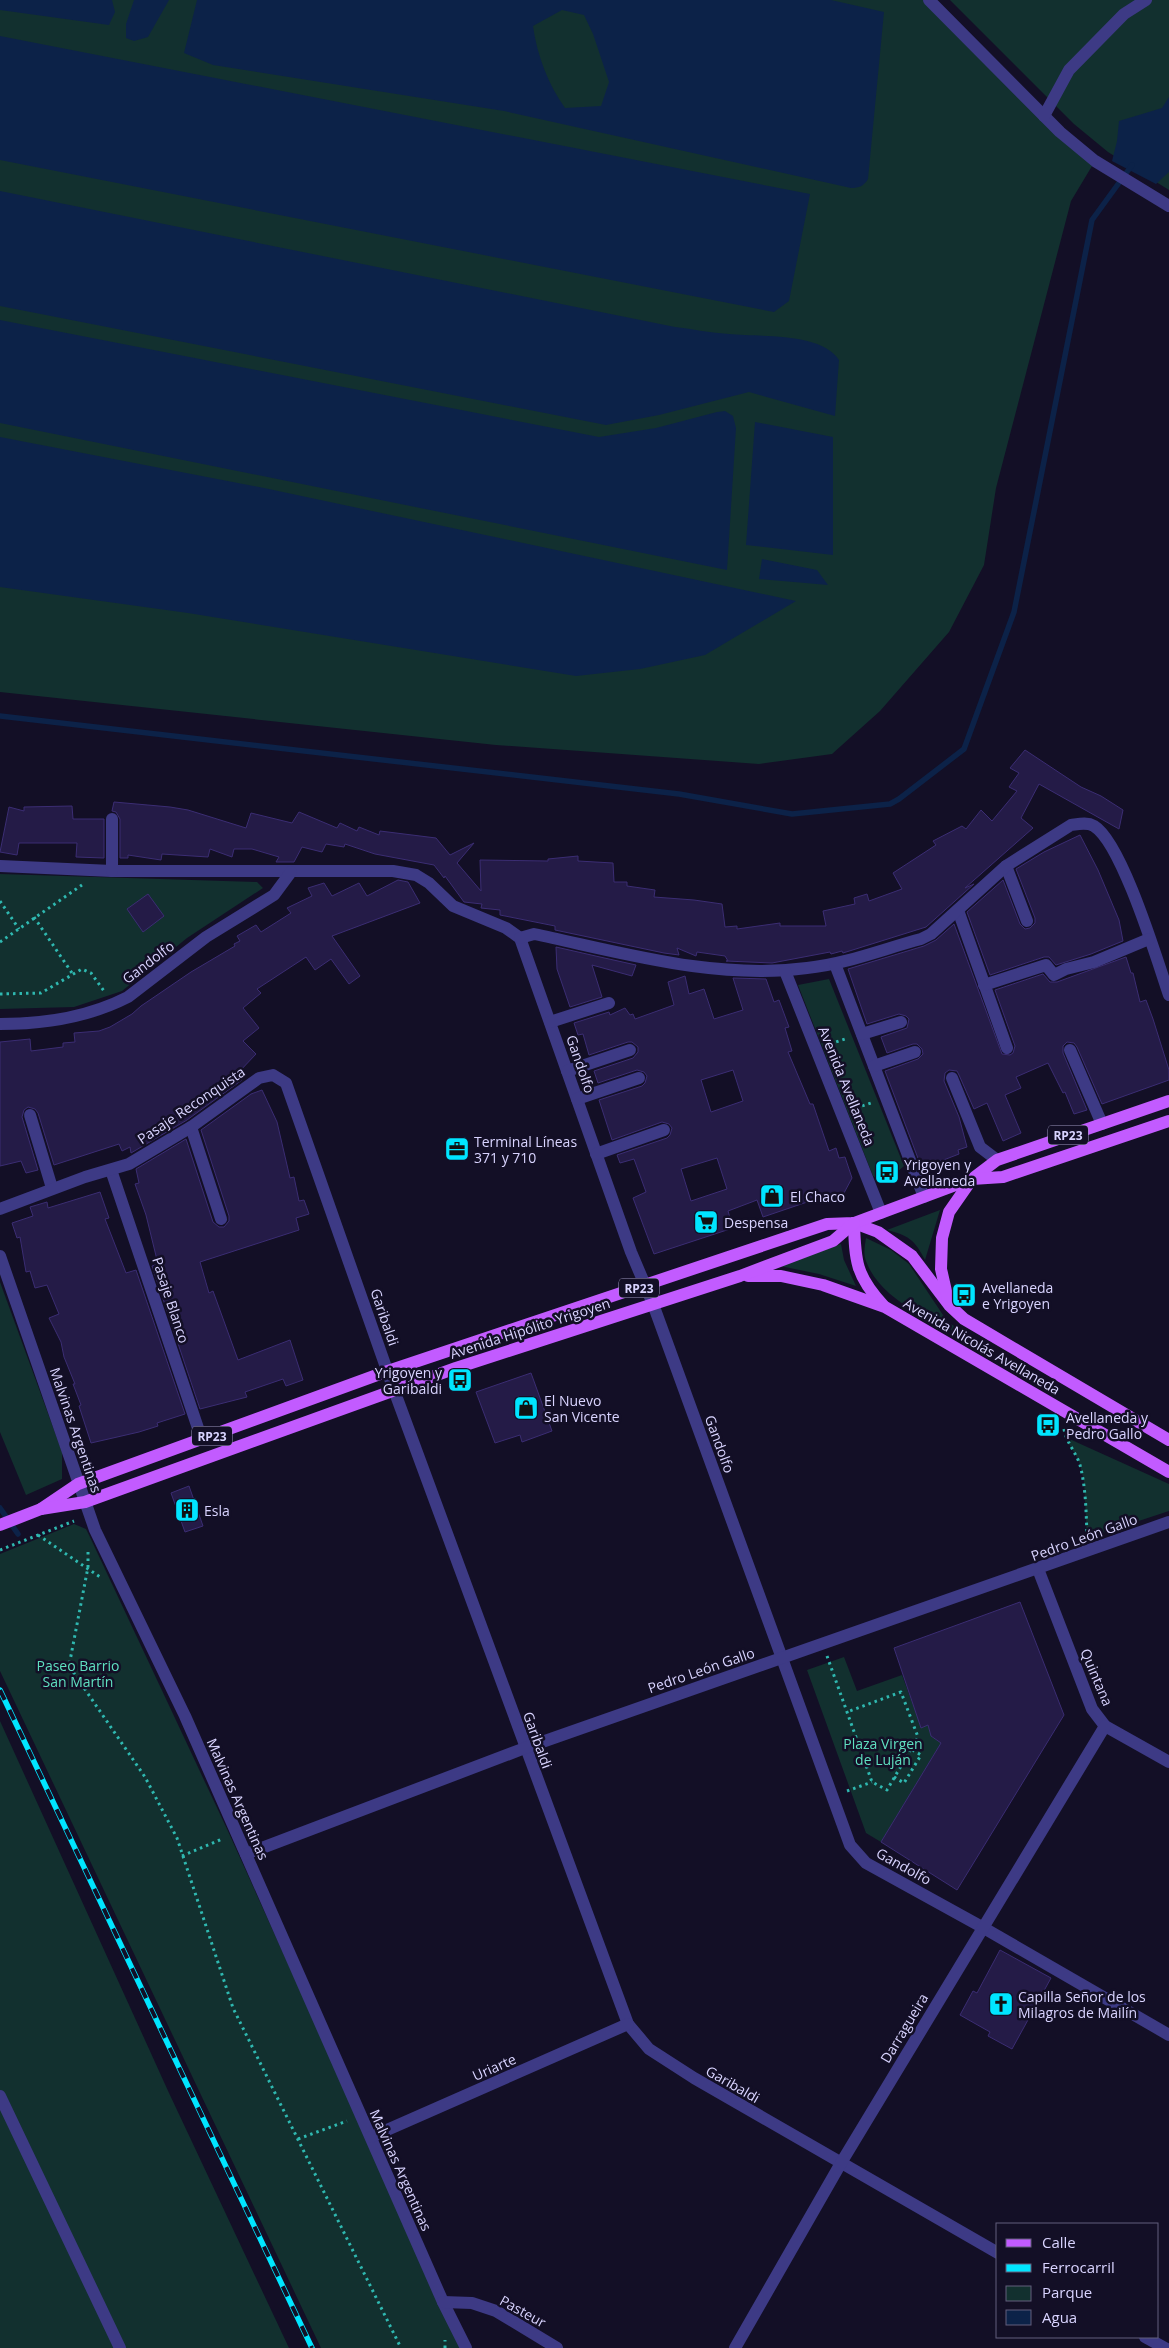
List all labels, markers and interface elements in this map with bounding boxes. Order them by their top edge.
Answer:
street label: Gandolfo [118,936,178,988]
street label: Avenida Avellaneda [814,1023,880,1149]
street label: Gandolfo [562,1032,600,1096]
street label: Pasaje Reconquista [133,1062,249,1148]
road number: RP23 [1048,1126,1088,1144]
place label: Terminal Líneas 371 y 710 [474,1132,577,1167]
office icon: Terminal Líneas 371 y 710 [444,1136,470,1162]
place label: Yrigoyen y Avellaneda [904,1155,975,1190]
bus stop icon: Yrigoyen y Avellaneda [874,1159,900,1185]
shop icon: El Chaco [759,1183,785,1209]
place label: El Chaco [790,1187,845,1206]
supermarket icon: Despensa [693,1209,719,1235]
place label: Despensa [724,1213,788,1232]
street label: Pasaje Blanco [148,1254,194,1346]
road number: RP23 [619,1278,659,1298]
place label: Avellaneda e Yrigoyen [982,1278,1053,1313]
bus stop icon: Avellaneda e Yrigoyen [951,1282,977,1308]
street label: Garibaldi [366,1286,404,1348]
street label: Avenida Hipólito Yrigoyen [447,1293,613,1363]
street label: Avenida Nicolás Avellaneda [900,1293,1064,1399]
place label: Yrigoyen y Garibaldi [375,1363,443,1398]
street label: Malvinas Argentinas [46,1365,106,1495]
bus stop icon: Yrigoyen y Garibaldi [447,1367,473,1393]
place label: El Nuevo San Vicente [544,1391,620,1426]
shop icon: El Nuevo San Vicente [513,1395,539,1421]
place label: Avellaneda y Pedro Gallo [1066,1408,1149,1443]
street label: Gandolfo [701,1412,739,1476]
bus stop icon: Avellaneda y Pedro Gallo [1035,1412,1061,1438]
road number: RP23 [192,1426,232,1445]
building icon: Esla [174,1497,200,1523]
place label: Esla [204,1501,230,1520]
street label: Pedro León Gallo [1028,1509,1140,1565]
street label: Pedro León Gallo [645,1643,757,1697]
street label: Quintana [1076,1645,1118,1709]
park label: Paseo Barrio San Martín [36,1656,120,1691]
street label: Garibaldi [519,1709,557,1771]
park label: Plaza Virgen de Luján [843,1734,923,1769]
street label: Malvinas Argentinas [203,1735,274,1863]
street label: Gandolfo [873,1843,935,1889]
place label: Capilla Señor de los Milagros de Mailín [1018,1987,1146,2022]
street label: Darragueira [876,1990,932,2066]
church icon: Capilla Señor de los Milagros de Mailín [988,1991,1014,2017]
street label: Uriarte [469,2049,519,2085]
street label: Garibaldi [703,2061,763,2107]
street label: Malvinas Argentinas [366,2106,437,2234]
legend [996,2223,1159,2338]
text: Calle [1042,2232,1076,2252]
text: Ferrocarril [1042,2257,1115,2277]
text: Parque [1042,2282,1092,2302]
street label: Pasteur [497,2291,550,2332]
text: Agua [1042,2307,1077,2327]

